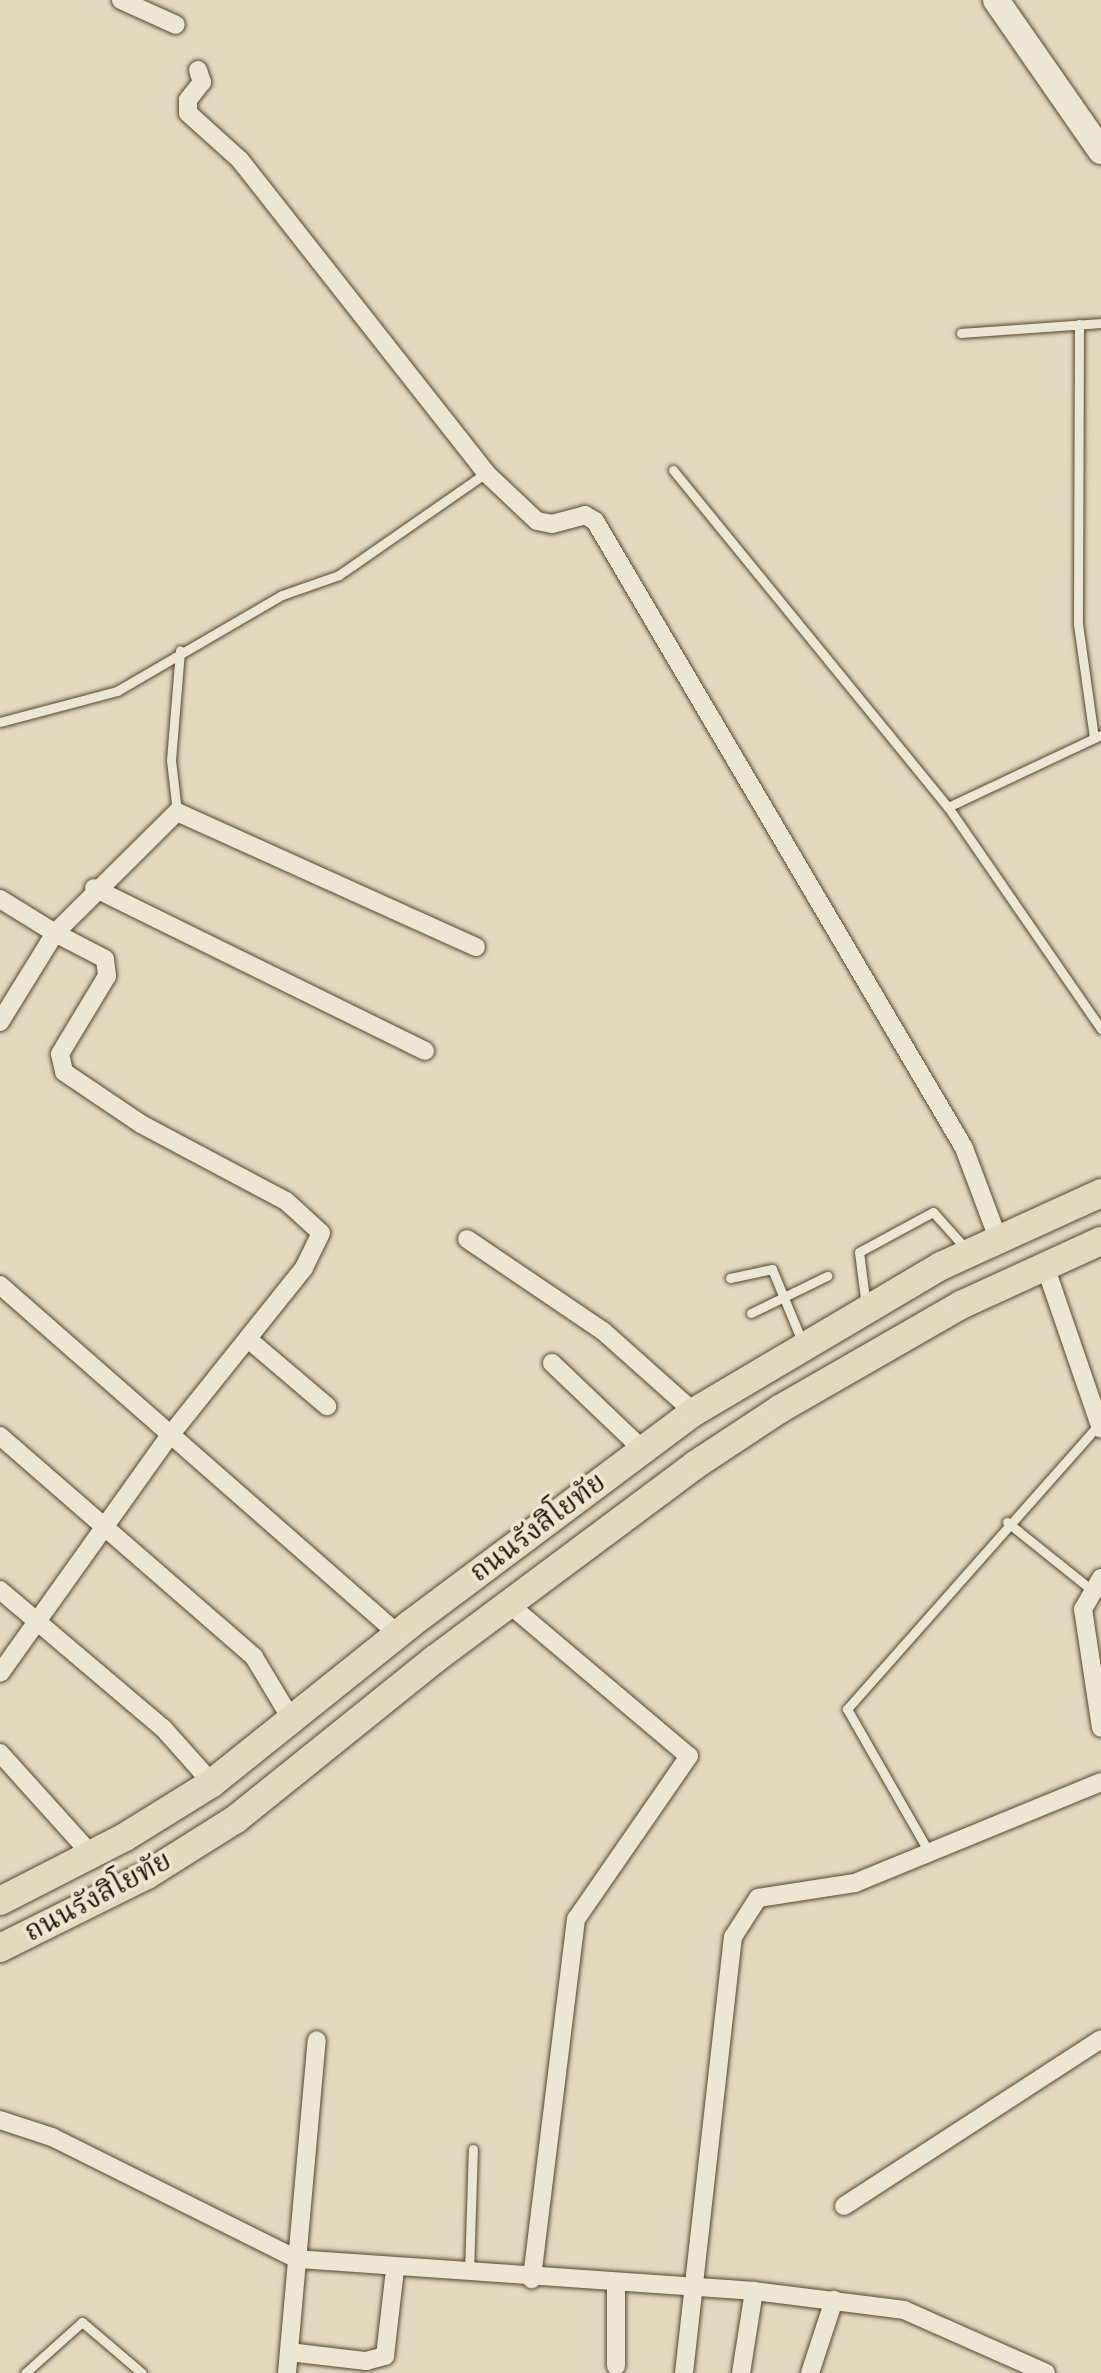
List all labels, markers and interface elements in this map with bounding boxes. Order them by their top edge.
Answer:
street label: ถนนรังสิโยทัย [463,1466,613,1590]
street label: ถนนรังสิโยทัย [19,1844,177,1950]

